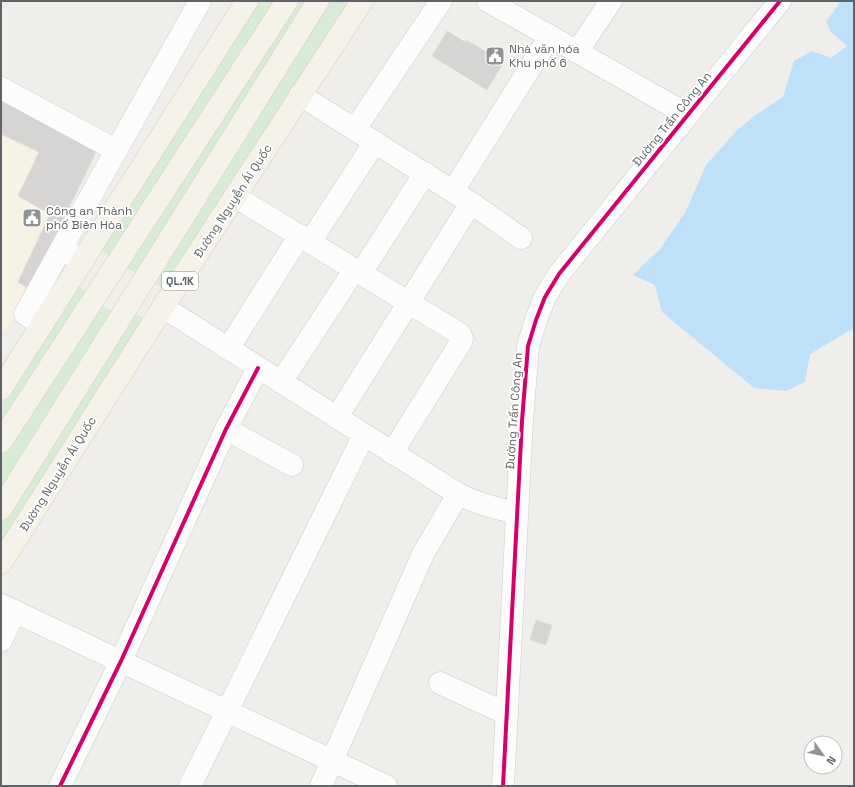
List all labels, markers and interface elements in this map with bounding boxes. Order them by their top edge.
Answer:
place label: Nhà văn hóa Khu phố 6 [509,41,580,71]
public building icon: Nhà văn hóa Khu phố 6 [484,45,506,67]
street label: Đường Trần Công An [629,69,715,169]
street label: Đường Nguyễn Ái Quốc [190,141,276,261]
place label: Công an Thành phố Biên Hòa [46,203,132,233]
public building icon: Công an Thành phố Biên Hòa [21,207,43,229]
road number: QL.1K [162,272,198,290]
street label: Đường Trần Công An [502,352,526,470]
street label: Đường Nguyễn Ái Quốc [16,414,100,534]
north arrow [803,735,843,775]
text: N [824,754,839,767]

